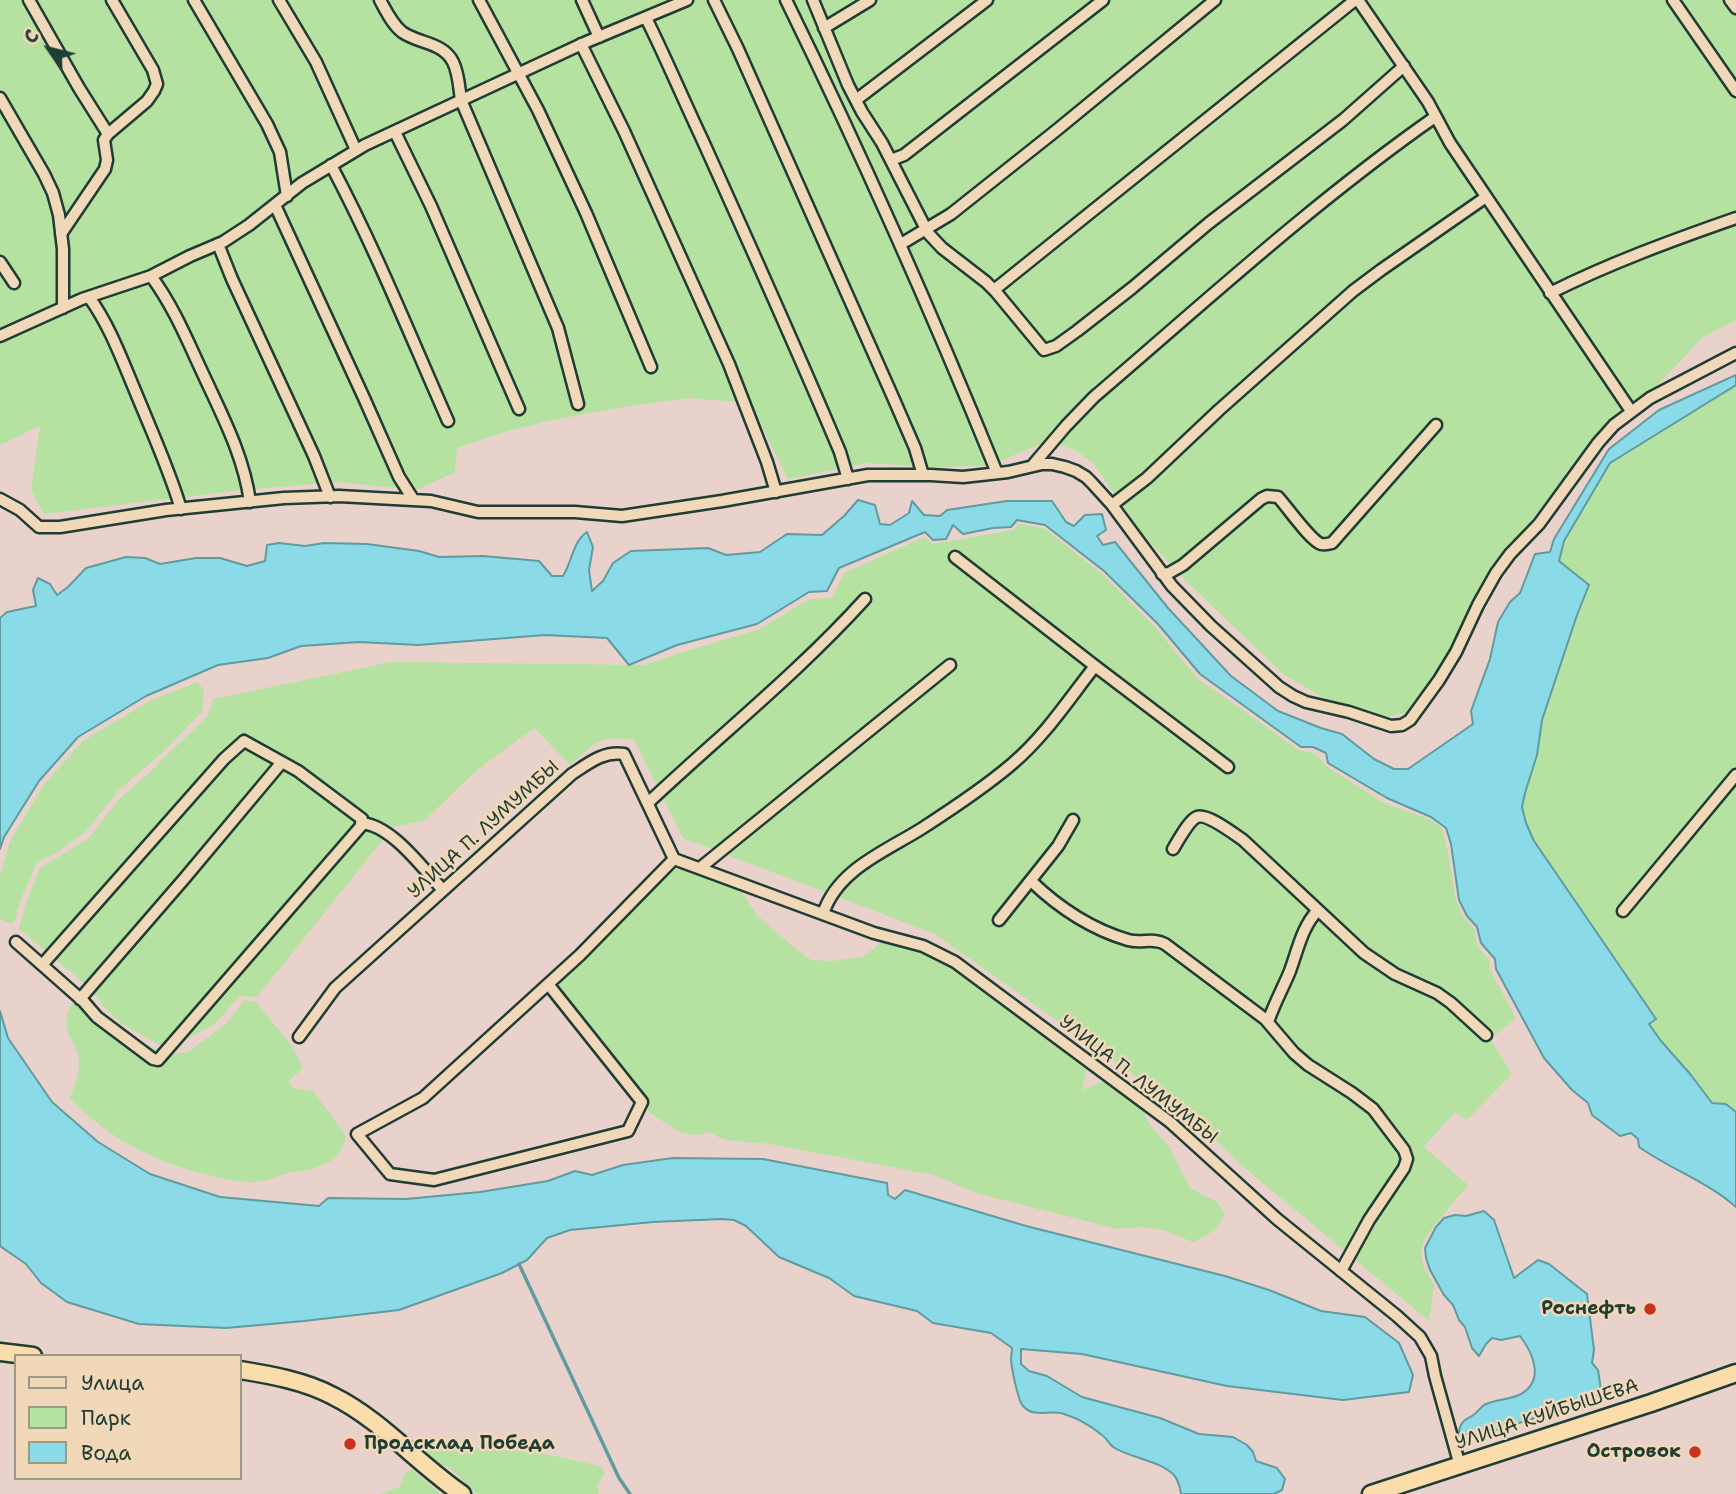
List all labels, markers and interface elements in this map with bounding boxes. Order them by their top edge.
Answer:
north arrow [14,14,84,84]
text: С [18,25,45,49]
street label: УЛИЦА П. ЛУМУМБЫ [404,756,564,904]
street label: УЛИЦА П. ЛУМУМБЫ [1054,1011,1222,1149]
place label: Роснефть [1541,1298,1636,1320]
marker: Роснефть [1642,1301,1658,1317]
legend [14,1354,242,1480]
text: Улица [81,1369,144,1397]
street label: УЛИЦА КУЙБЫШЕВА [1452,1375,1642,1455]
text: Парк [81,1404,131,1432]
place label: Продсклад Победа [364,1433,555,1455]
marker: Продсклад Победа [342,1436,358,1452]
text: Вода [81,1439,131,1467]
place label: Островок [1587,1441,1681,1463]
marker: Островок [1687,1444,1703,1460]

